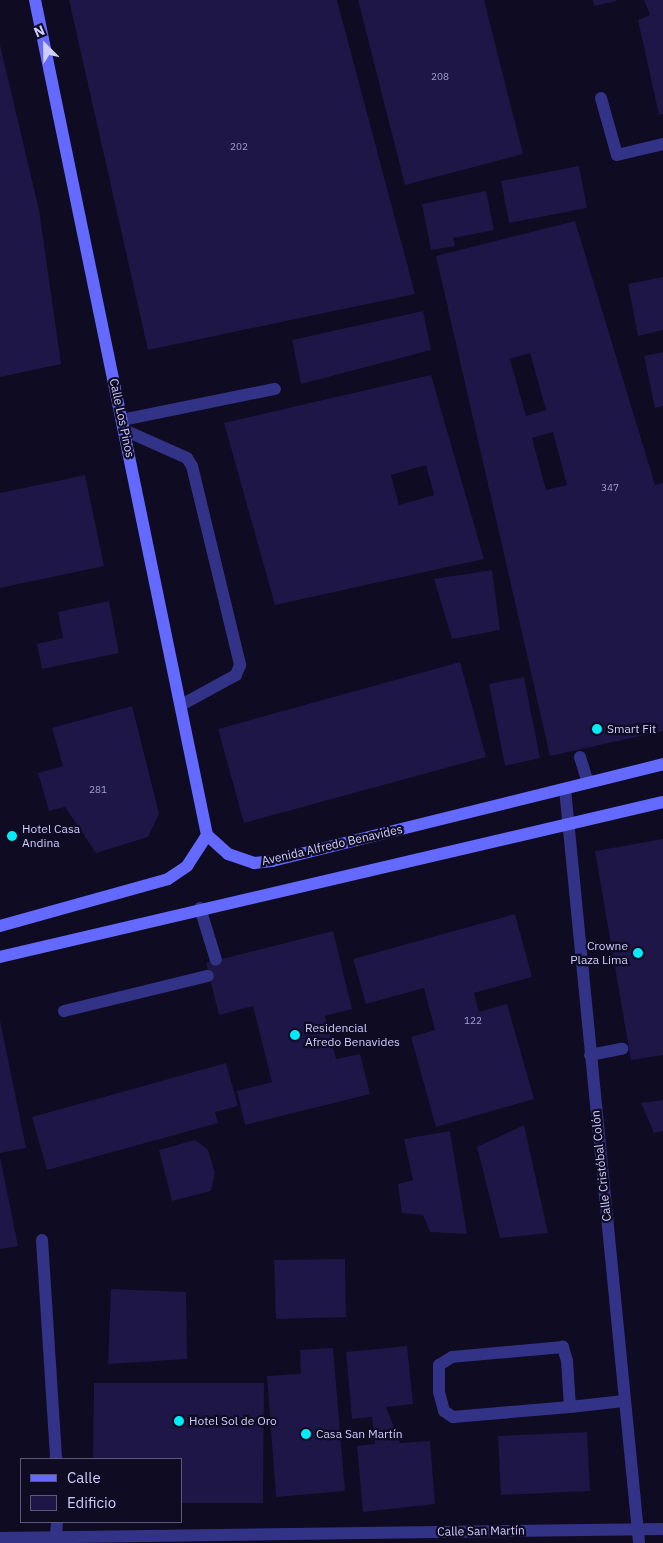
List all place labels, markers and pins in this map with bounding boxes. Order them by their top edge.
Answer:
place label: Smart Fit [607,722,656,736]
marker: Smart Fit [591,723,603,735]
place label: Hotel Casa Andina [22,822,80,850]
marker: Hotel Casa Andina [6,830,18,842]
place label: Crowne Plaza Lima [570,939,628,967]
marker: Crowne Plaza Lima [632,947,644,959]
place label: Residencial Afredo Benavides [305,1021,400,1049]
marker: Residencial Afredo Benavides [289,1029,301,1041]
place label: Hotel Sol de Oro [189,1414,277,1428]
marker: Hotel Sol de Oro [173,1415,185,1427]
place label: Casa San Martín [316,1427,403,1441]
marker: Casa San Martín [300,1428,312,1440]

